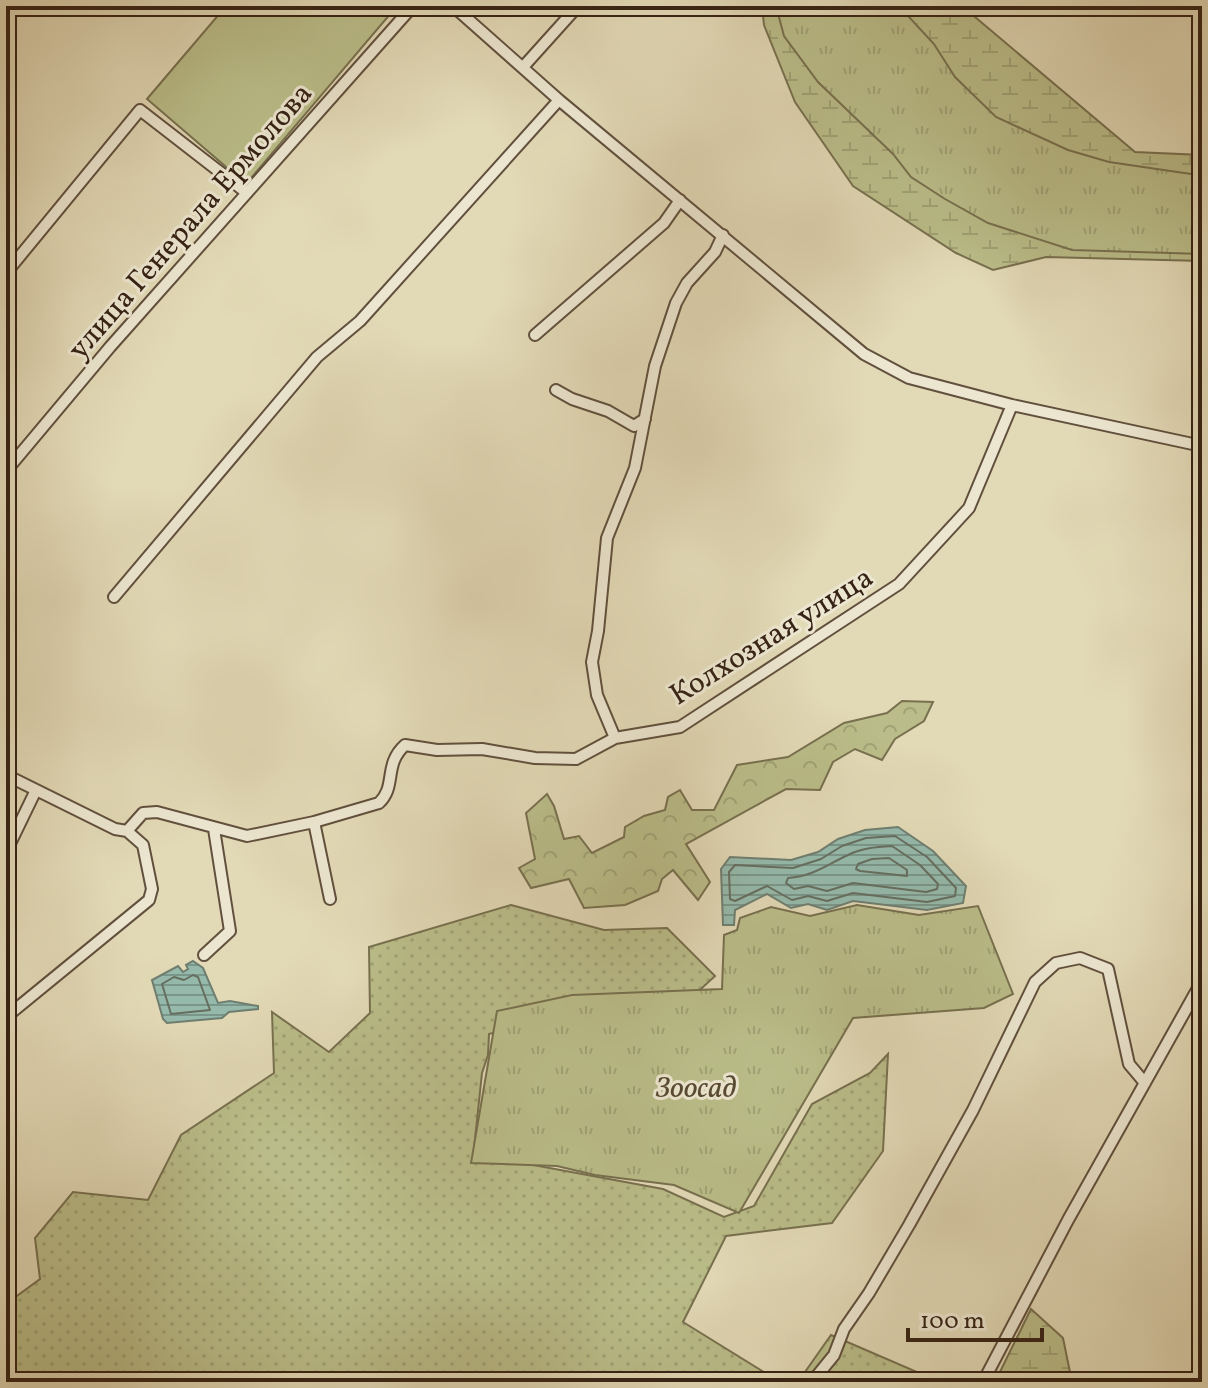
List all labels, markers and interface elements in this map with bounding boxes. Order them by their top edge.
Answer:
street label: улица Генерала Ермолова [59,75,323,369]
street label: Колхозная улица [662,557,882,717]
park label: Зоосад [655,1068,736,1110]
scale bar [908,1292,1042,1342]
text: 100 m [920,1305,985,1339]

